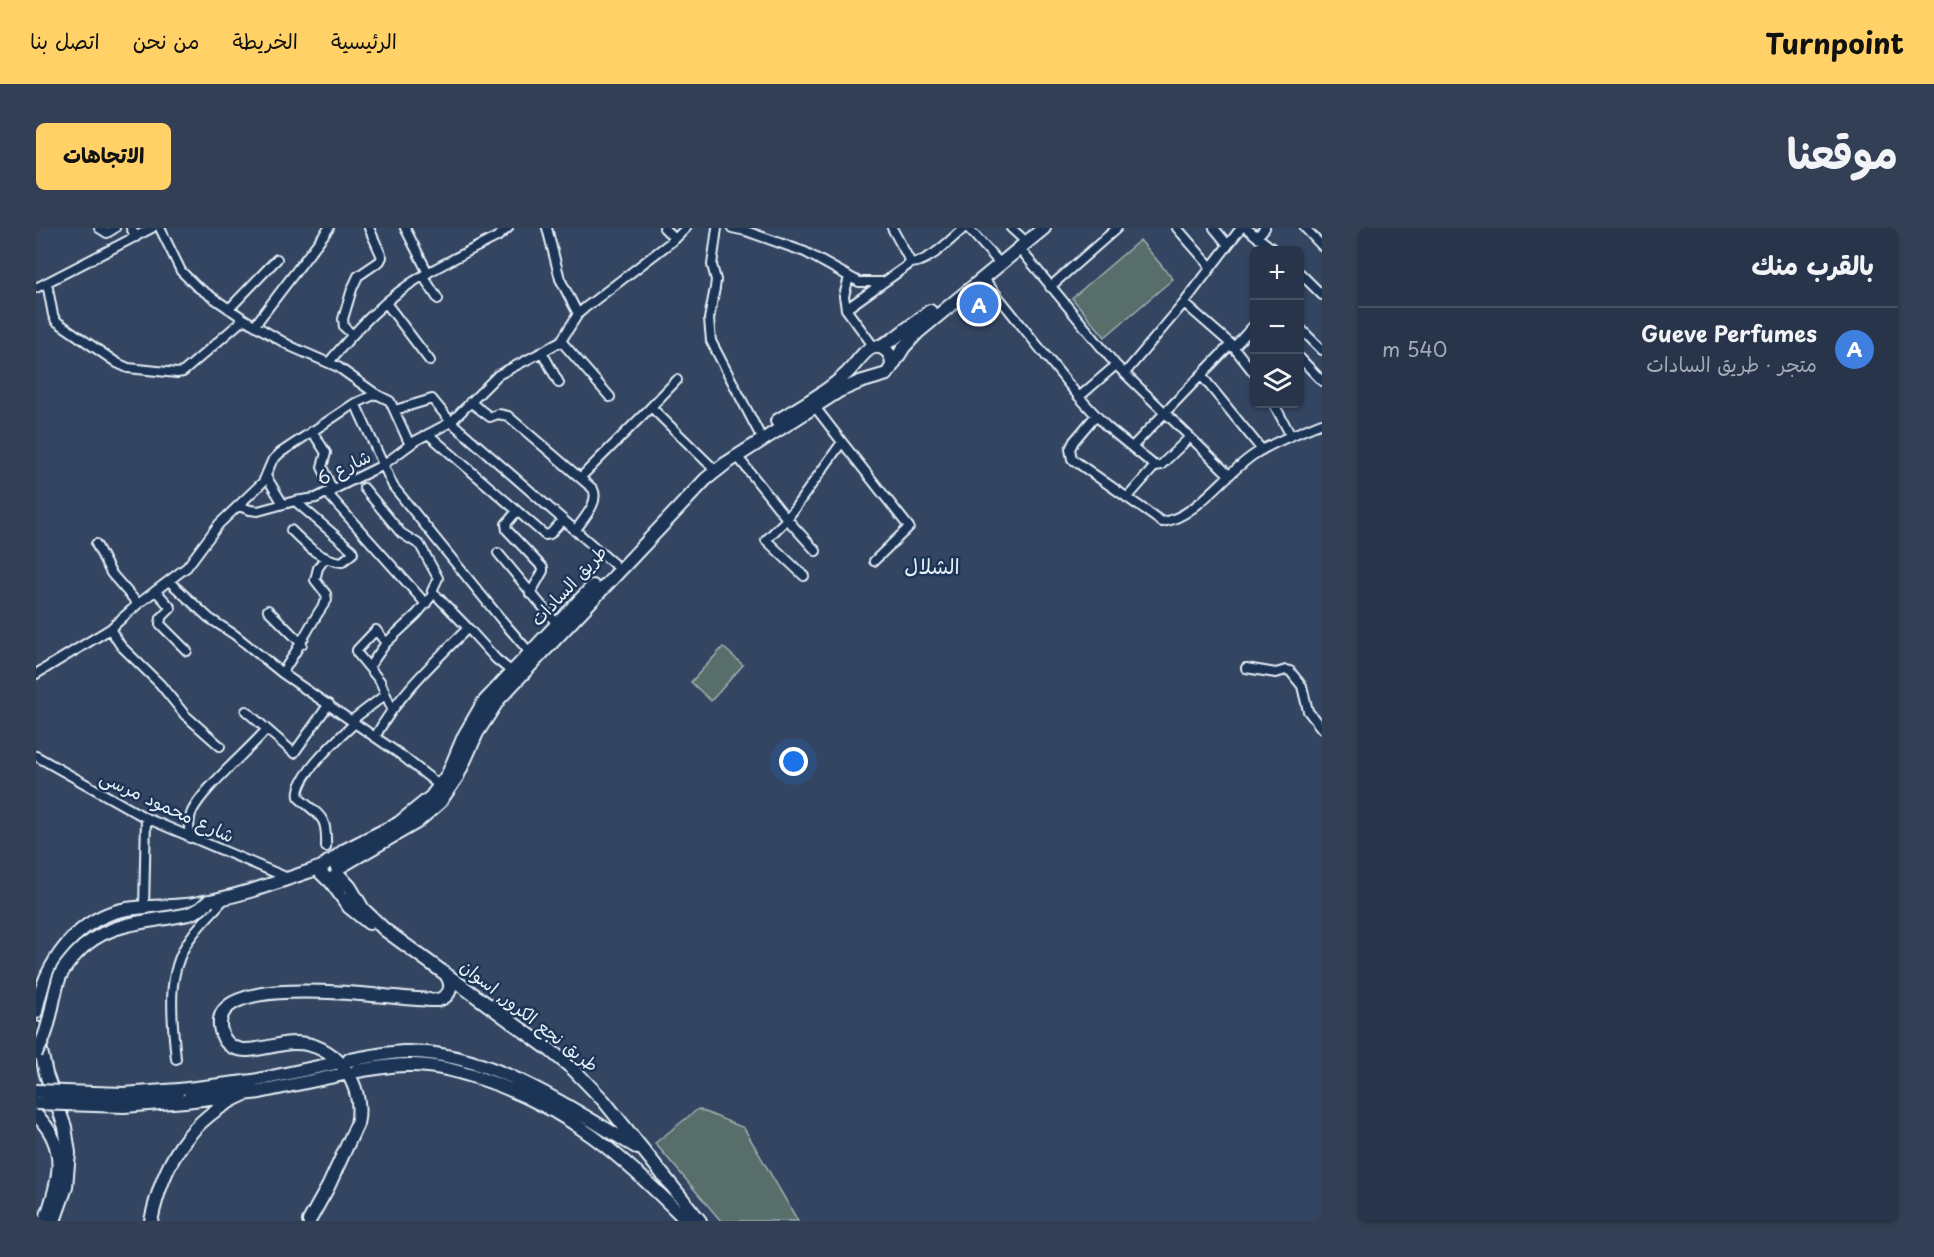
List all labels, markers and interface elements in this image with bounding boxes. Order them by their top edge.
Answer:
text: Turnpoint [1765,21,1904,64]
text: اتصل بنا [30,24,100,56]
text: من نحن [133,24,199,56]
text: الخريطة [232,24,298,56]
text: الرئيسية [331,24,397,56]
text: موقعنا [1787,120,1898,183]
button: الاتجاهات [36,123,171,190]
text: بالقرب منك [1752,245,1874,284]
map controls [1250,246,1304,408]
button: + [1250,246,1304,300]
pin: A [960,282,998,326]
button: − [1250,300,1304,354]
text: Gueve Perfumes [1641,316,1817,349]
text: 540 m [1382,334,1447,364]
text: A [1847,334,1862,364]
text: متجر · طريق السادات [1646,349,1817,379]
button: layers [1250,354,1304,408]
street label: شارع 6 [312,442,375,491]
street label: طريق السادات [523,539,612,631]
district label: الشلال [904,549,960,581]
your location [779,747,808,776]
street label: شارع محمود مرسى [96,763,239,849]
street label: طريق نجع الكرور, اسوان [454,952,605,1078]

